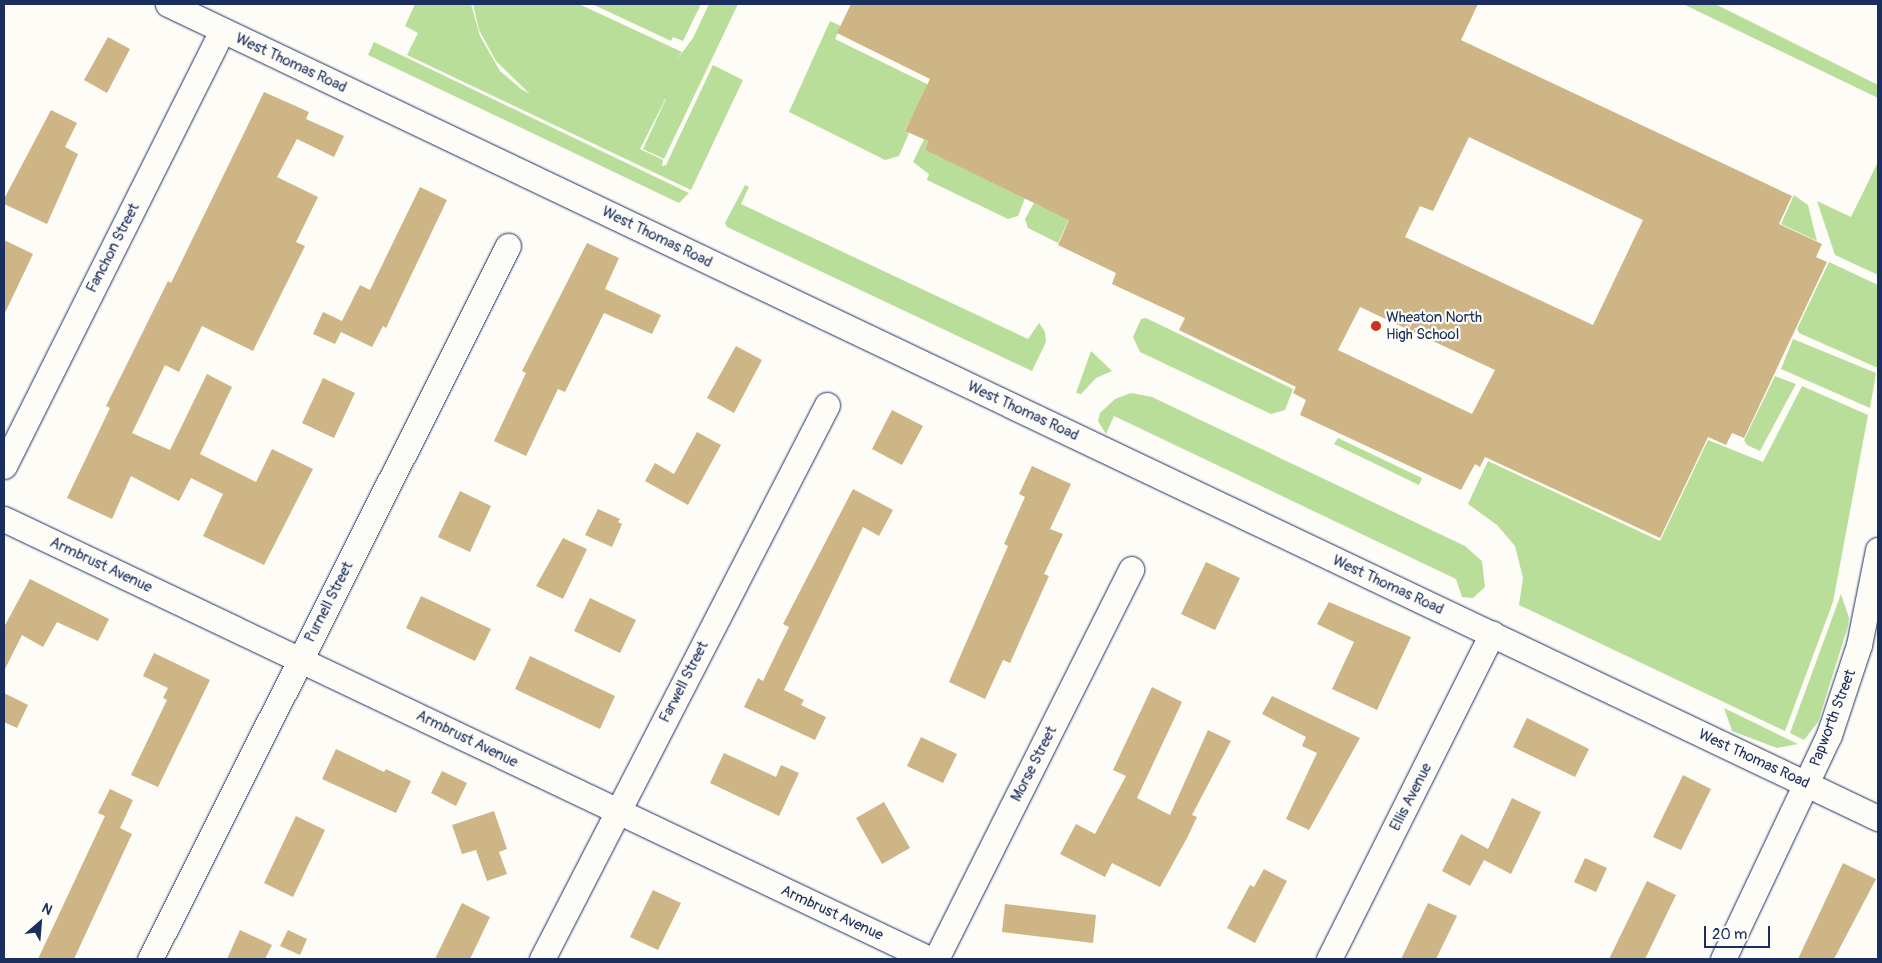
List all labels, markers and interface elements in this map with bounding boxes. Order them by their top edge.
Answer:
street label: West Thomas Road [233,29,349,97]
street label: Fanchon Street [83,200,143,296]
street label: West Thomas Road [599,203,715,271]
place label: Wheaton North High School [1386,308,1482,343]
marker: Wheaton North High School [1370,320,1382,332]
street label: West Thomas Road [965,377,1081,445]
street label: Armbrust Avenue [47,533,155,597]
street label: West Thomas Road [1330,551,1446,619]
street label: Purnell Street [301,559,357,645]
street label: Farwell Street [656,638,712,726]
street label: Papworth Street [1806,667,1860,769]
street label: Armbrust Avenue [413,707,521,771]
street label: Morse Street [1007,723,1061,805]
street label: West Thomas Road [1696,725,1812,793]
street label: Ellis Avenue [1386,760,1436,834]
street label: Armbrust Avenue [778,881,886,945]
north arrow [15,898,65,948]
text: N [39,899,55,919]
scale bar [1707,916,1773,948]
text: 20 m [1712,925,1747,944]

